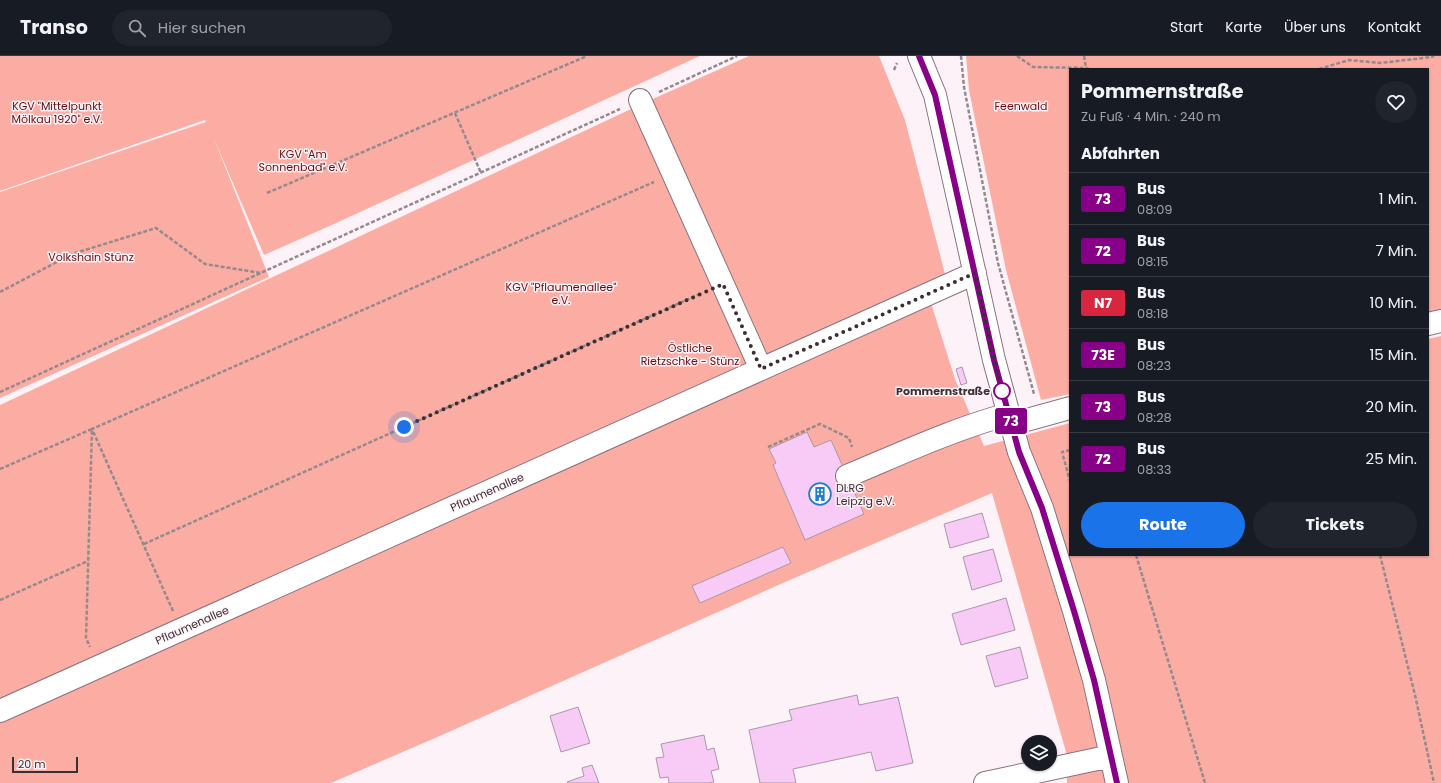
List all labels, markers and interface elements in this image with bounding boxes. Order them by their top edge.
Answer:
search box [112,10,392,46]
text: Transo [20,14,88,41]
icon: search [126,17,148,39]
text: Hier suchen [158,17,246,38]
text: Start [1170,17,1203,37]
text: Karte [1225,17,1262,37]
text: Über uns [1284,17,1346,37]
text: Kontakt [1368,17,1421,37]
text: Pommernstraße [1081,78,1243,105]
button: heart [1375,81,1417,123]
park label: KGV "Mittelpunkt Mölkau 1920" e.V. [11,98,103,127]
park label: Feenwald [995,98,1047,114]
text: Zu Fuß · 4 Min. · 240 m [1081,107,1221,126]
text: Abfahrten [1081,143,1160,164]
park label: KGV "Am Sonnenbad" e.V. [259,146,347,175]
text: Bus [1137,178,1165,199]
text: 1 Min. [1379,188,1417,209]
text: 73 [1095,189,1111,209]
text: 08:09 [1137,200,1173,219]
text: Bus [1137,230,1165,251]
text: 7 Min. [1375,240,1417,261]
text: 72 [1095,241,1111,261]
park label: Volkshain Stünz [48,249,134,265]
text: 08:15 [1137,252,1168,271]
park label: KGV "Pflaumenallee" e.V. [506,279,616,308]
text: Bus [1137,282,1165,303]
text: 10 Min. [1369,292,1417,313]
text: N7 [1094,293,1112,313]
text: 08:18 [1137,304,1169,323]
text: Bus [1137,334,1165,355]
park label: Östliche Rietzschke - Stünz [641,340,739,369]
text: 15 Min. [1369,344,1417,365]
text: 73E [1091,345,1115,365]
text: 08:23 [1137,356,1171,375]
marker: Pommernstraße [993,382,1011,400]
place label: Pommernstraße [896,383,990,399]
text: Bus [1137,386,1165,407]
text: 20 Min. [1366,396,1417,417]
text: 73 [1095,397,1111,417]
line badge: 73 [993,408,1029,434]
text: 08:28 [1137,408,1172,427]
text: 73 [1003,411,1019,431]
your location [394,417,414,437]
text: Bus [1137,438,1165,459]
text: 25 Min. [1366,448,1417,469]
text: 72 [1095,449,1111,469]
text: 08:33 [1137,460,1171,479]
street label: Pflaumenallee [448,469,526,515]
place label: DLRG Leipzig e.V. [836,480,895,509]
building icon: DLRG Leipzig e.V. [807,481,833,507]
button: Route [1081,502,1245,548]
button: Tickets [1253,502,1417,548]
street label: Pflaumenallee [153,602,231,648]
map controls [1021,735,1057,771]
button: layers [1021,735,1057,771]
scale bar [12,755,78,774]
text: 20 m [18,756,46,772]

